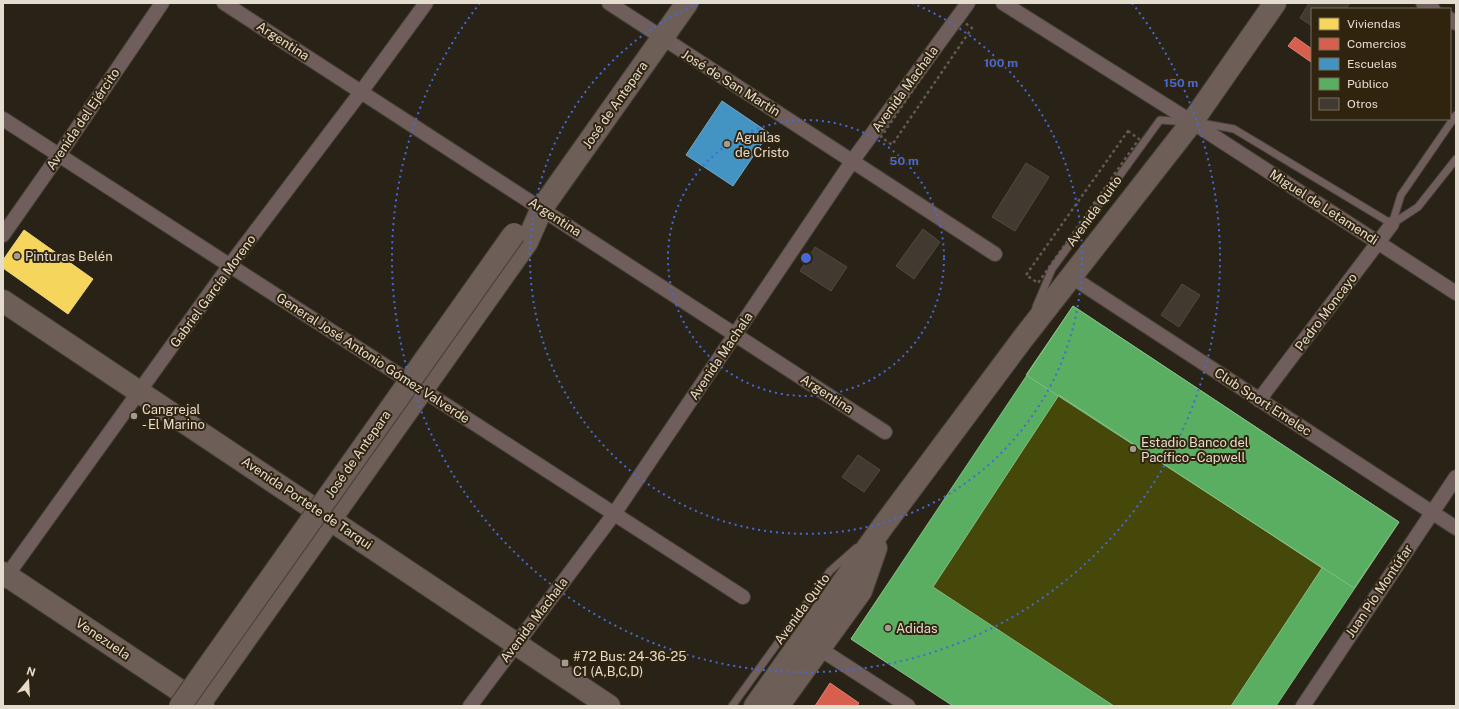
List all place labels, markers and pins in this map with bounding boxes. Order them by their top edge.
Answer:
place label: Aguilas de Cristo [735,130,789,160]
marker: Aguilas de Cristo [722,139,732,149]
place label: Pinturas Belén [25,249,113,264]
marker: Pinturas Belén [12,251,22,261]
centre of rings [799,251,813,265]
place label: Cangrejal - El Marino [142,402,205,432]
marker: Cangrejal - El Marino [129,411,139,421]
place label: Estadio Banco del Pacífico - Capwell [1141,435,1249,465]
marker: Estadio Banco del Pacífico - Capwell [1128,444,1138,454]
place label: Adidas [896,621,938,636]
marker: Adidas [883,623,893,633]
place label: #72 Bus: 24-36-25 C1 (A,B,C,D) [573,649,687,679]
marker: #72 Bus: 24-36-25 C1 (A,B,C,D) [560,658,570,668]

